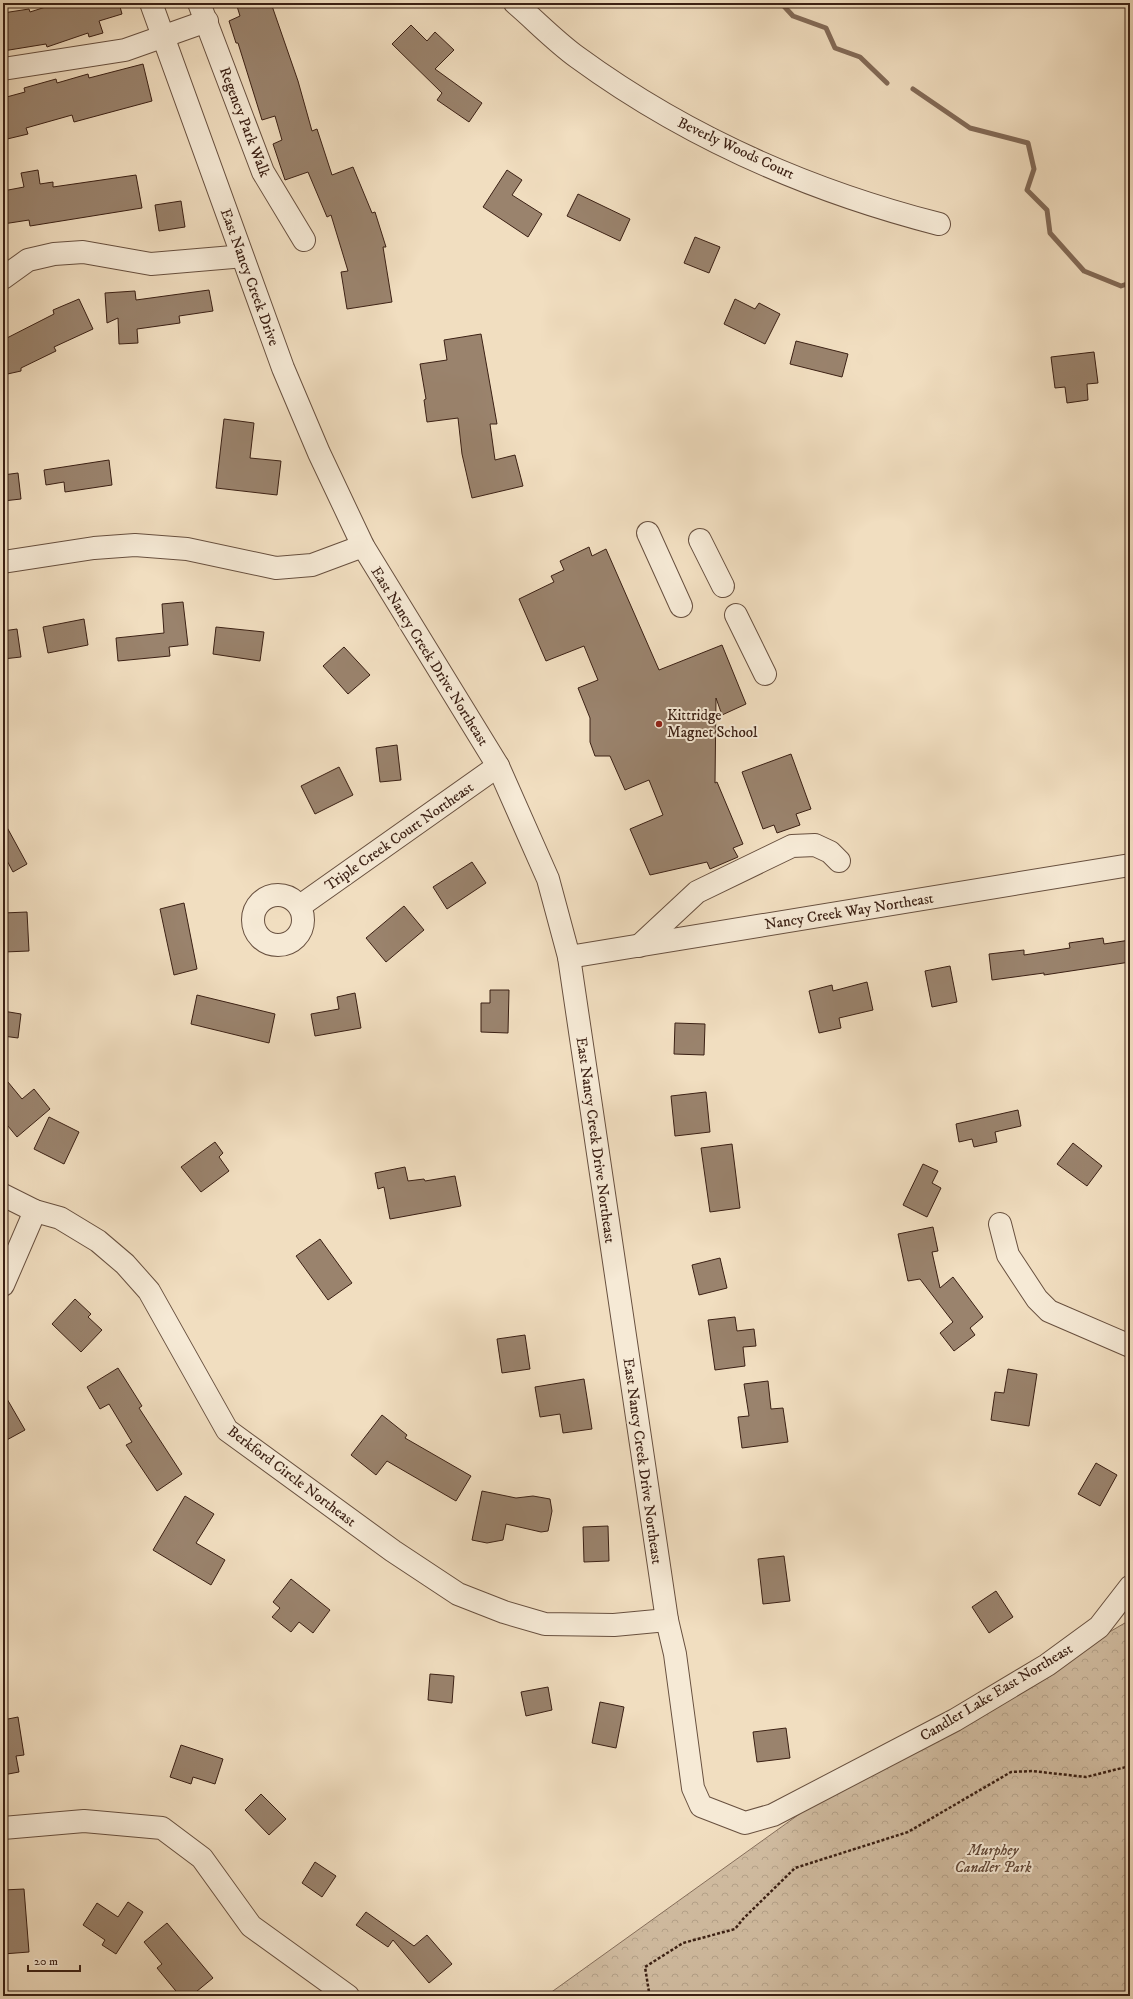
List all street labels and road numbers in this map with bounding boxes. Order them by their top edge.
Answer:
street label: Regency Park Walk [215,64,274,181]
street label: Beverly Woods Court [674,113,797,184]
street label: East Nancy Creek Drive [216,206,283,348]
street label: East Nancy Creek Drive Northeast [366,563,493,750]
street label: Triple Creek Court Northeast [321,778,477,895]
street label: Nancy Creek Way Northeast [763,889,935,934]
street label: East Nancy Creek Drive Northeast [572,1036,619,1245]
street label: East Nancy Creek Drive Northeast [619,1357,666,1566]
street label: Berkford Circle Northeast [224,1422,360,1531]
street label: Candler Lake East Northeast [916,1639,1076,1746]

